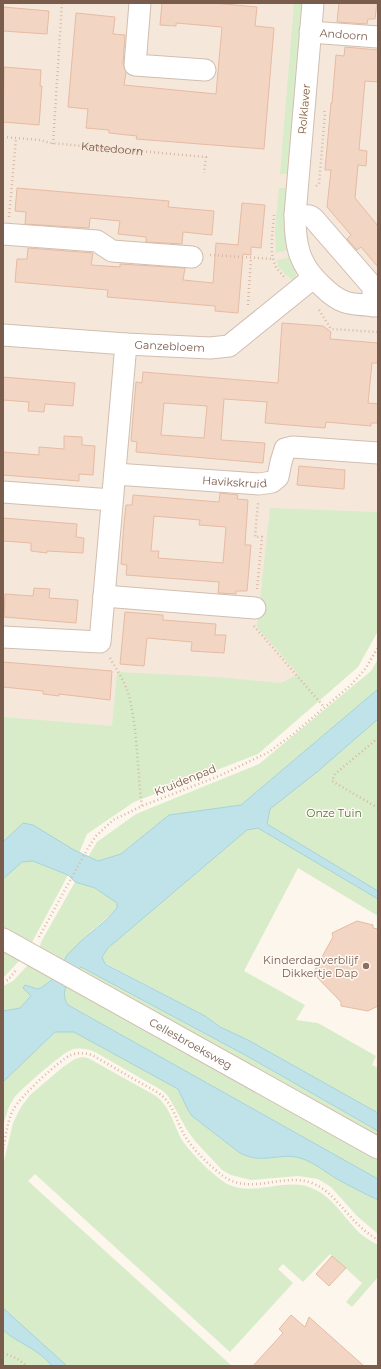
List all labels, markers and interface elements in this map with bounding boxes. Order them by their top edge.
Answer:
street label: Andoorn [319,26,369,43]
street label: Rolklaver [295,83,313,135]
street label: Kattedoorn [80,139,144,158]
street label: Ganzebloem [134,337,205,355]
street label: Havikskruid [202,473,268,491]
street label: Kruidenpad [152,761,218,799]
park label: Onze Tuin [306,806,362,820]
place label: Kinderdagverblijf Dikkertje Dap [263,953,359,980]
marker: Kinderdagverblijf Dikkertje Dap [361,961,371,971]
street label: Cellesbroeksweg [147,1015,235,1072]

